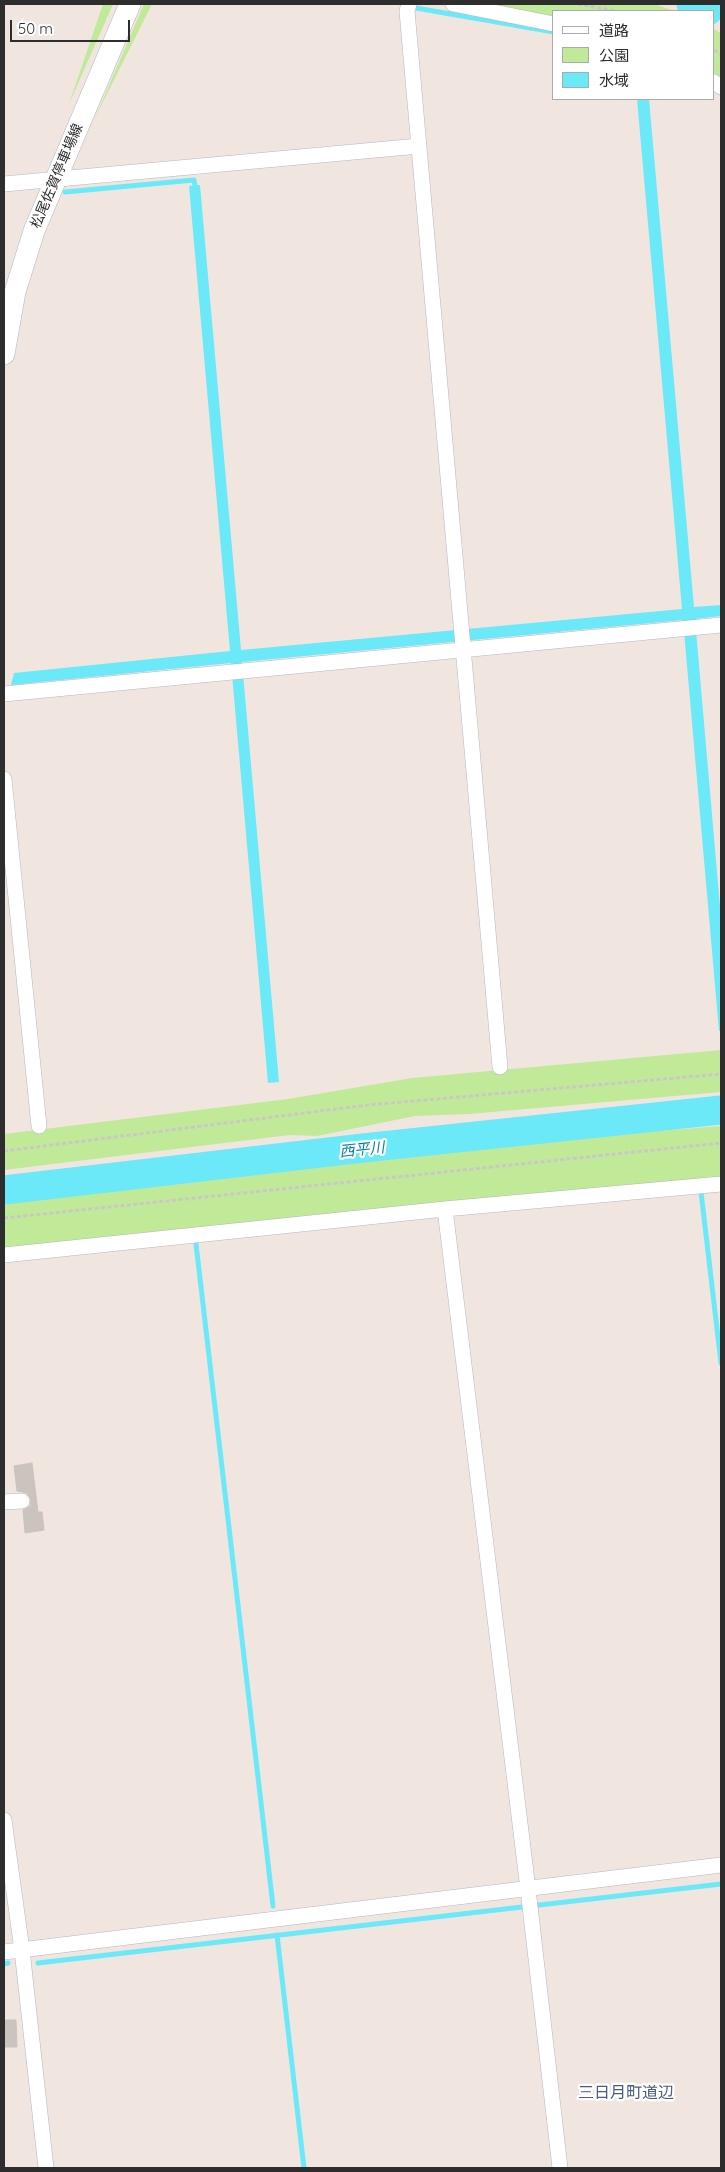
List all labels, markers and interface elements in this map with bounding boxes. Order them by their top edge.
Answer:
scale bar [12,10,132,42]
legend [552,10,715,100]
text: 50 m [18,19,53,38]
text: 道路 [599,21,629,40]
text: 公園 [599,46,629,65]
text: 水域 [599,71,629,90]
street label: 松尾佐賀停車場線 [27,121,87,231]
water label: 西平川 [339,1139,385,1161]
district label: 三日月町道辺 [578,2083,674,2103]

